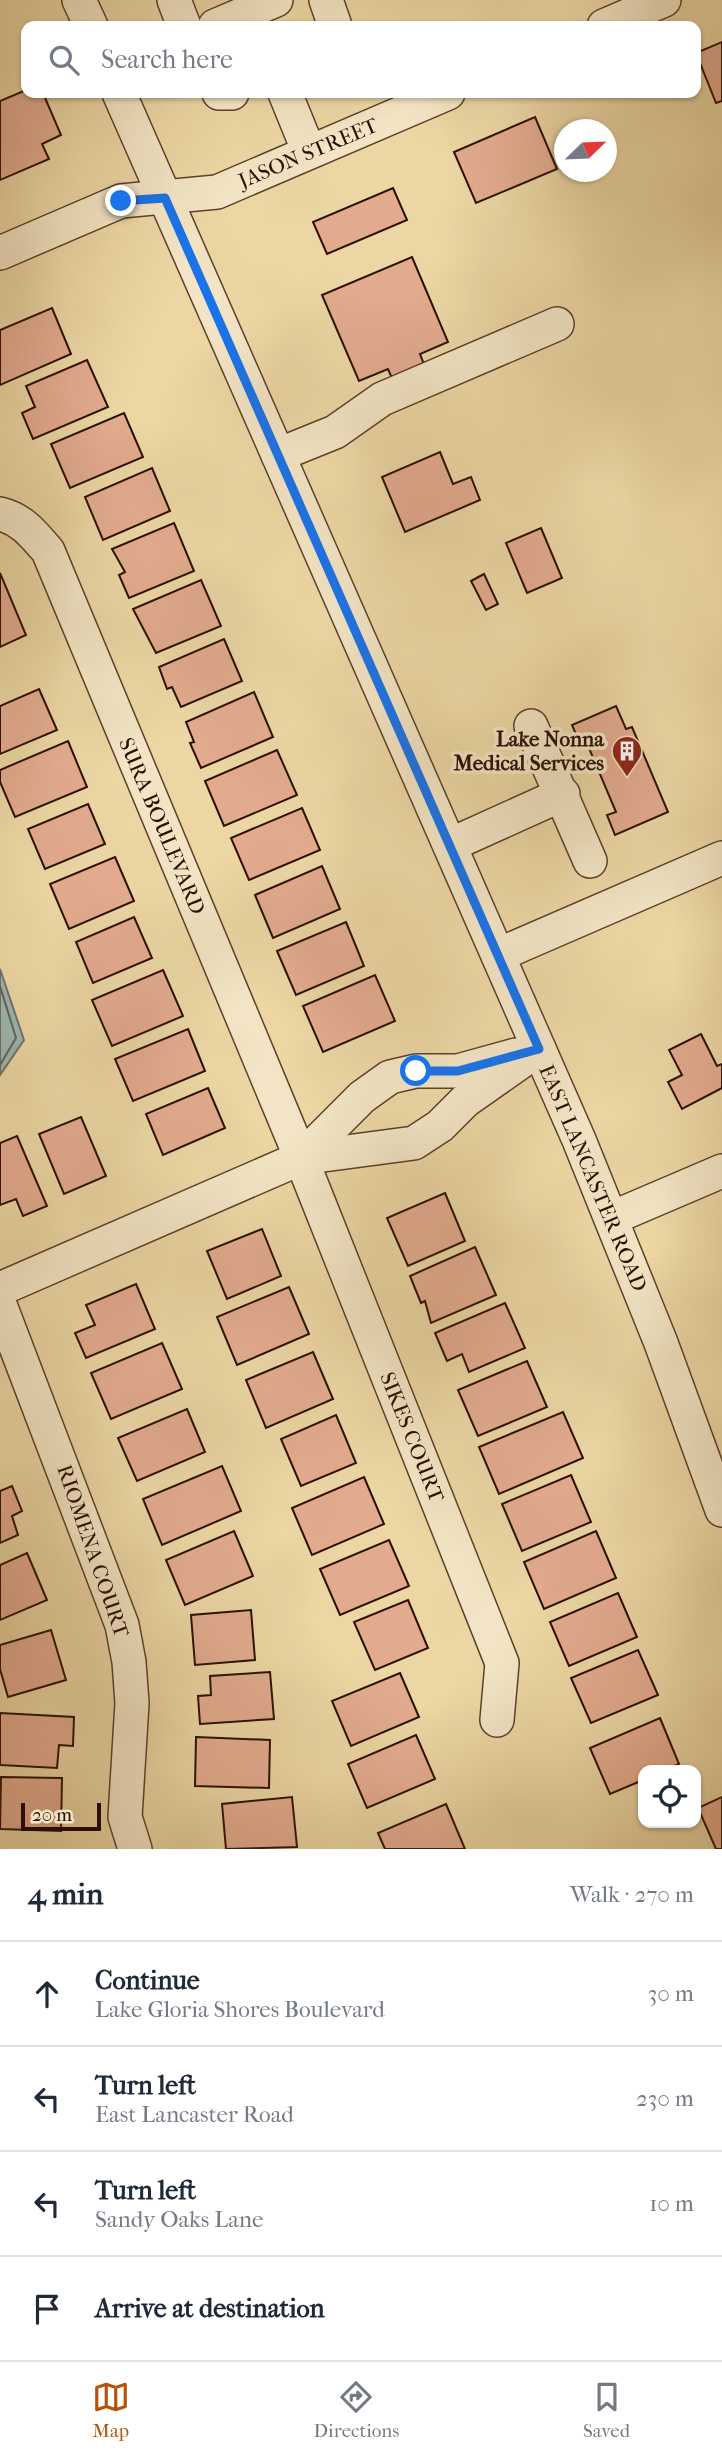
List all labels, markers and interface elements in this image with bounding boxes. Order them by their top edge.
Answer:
search box [21,21,701,98]
icon: search [45,41,83,79]
text: Search here [101,44,233,75]
street label: JASON STREET [233,113,382,194]
north arrow [554,119,617,182]
route end [105,185,136,216]
place label: Lake Nonna Medical Services [453,727,605,775]
street label: SURA BOULEVARD [114,734,210,918]
building icon: Lake Nonna Medical Services [610,734,644,778]
route start [400,1055,431,1086]
street label: EAST LANCASTER ROAD [534,1061,652,1295]
street label: SIKES COURT [375,1369,449,1506]
street label: RIOMENA COURT [52,1462,134,1641]
map controls [638,1765,701,1828]
button: locate [638,1765,701,1828]
scale bar [21,1800,102,1832]
text: 20 m [32,1804,72,1826]
text: 4 min [28,1877,103,1912]
text: Walk · 270 m [570,1881,694,1908]
text: Continue [95,1965,200,1996]
icon: ahead [28,1975,66,2013]
text: 30 m [648,1980,694,2007]
text: Lake Gloria Shores Boulevard [95,1996,385,2023]
text: Turn left [95,2070,196,2101]
icon: left [28,2080,66,2118]
text: 230 m [636,2085,694,2112]
text: East Lancaster Road [95,2101,294,2128]
text: Turn left [95,2175,196,2206]
icon: left [28,2185,66,2223]
text: 10 m [649,2190,694,2217]
text: Sandy Oaks Lane [95,2206,263,2233]
icon: arrive [28,2290,66,2328]
text: Arrive at destination [95,2293,325,2324]
tab: Map [92,2378,130,2442]
tab: Directions [314,2378,399,2442]
tab: Saved [583,2378,630,2442]

